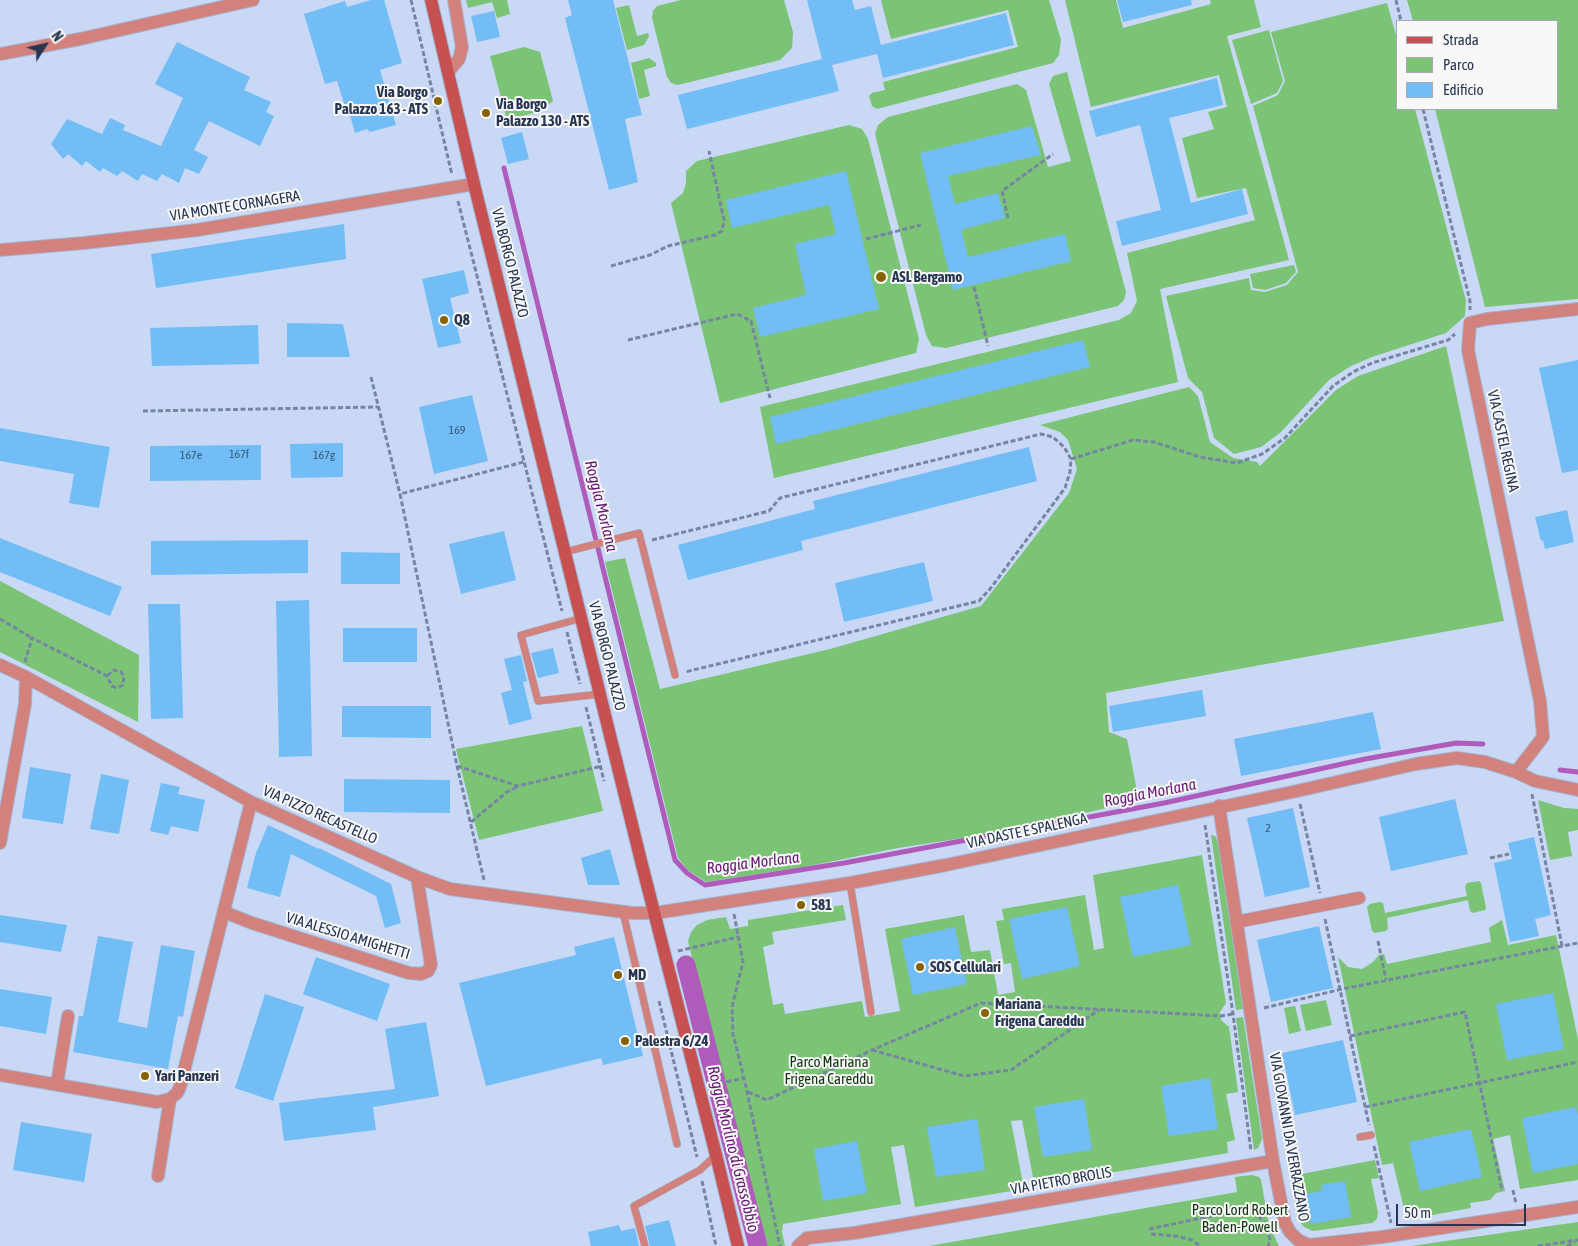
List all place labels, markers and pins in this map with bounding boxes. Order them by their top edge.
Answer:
place label: Via Borgo Palazzo 163 - ATS [335,83,428,118]
marker: Via Borgo Palazzo 163 - ATS [432,95,444,107]
place label: Via Borgo Palazzo 130 - ATS [496,95,589,130]
marker: Via Borgo Palazzo 130 - ATS [480,107,492,119]
place label: ASL Bergamo [892,268,962,286]
marker: ASL Bergamo [874,270,888,284]
place label: Q8 [454,311,470,329]
marker: Q8 [438,314,450,326]
place label: 581 [811,896,832,914]
marker: 581 [795,899,807,911]
place label: SOS Cellulari [930,958,1001,976]
marker: SOS Cellulari [914,961,926,973]
place label: MD [628,966,646,984]
marker: MD [612,969,624,981]
place label: Mariana Frigena Careddu [995,995,1084,1030]
marker: Mariana Frigena Careddu [979,1007,991,1019]
place label: Palestra 6/24 [635,1032,709,1050]
marker: Palestra 6/24 [619,1035,631,1047]
place label: Yari Panzeri [155,1067,219,1085]
marker: Yari Panzeri [139,1070,151,1082]

